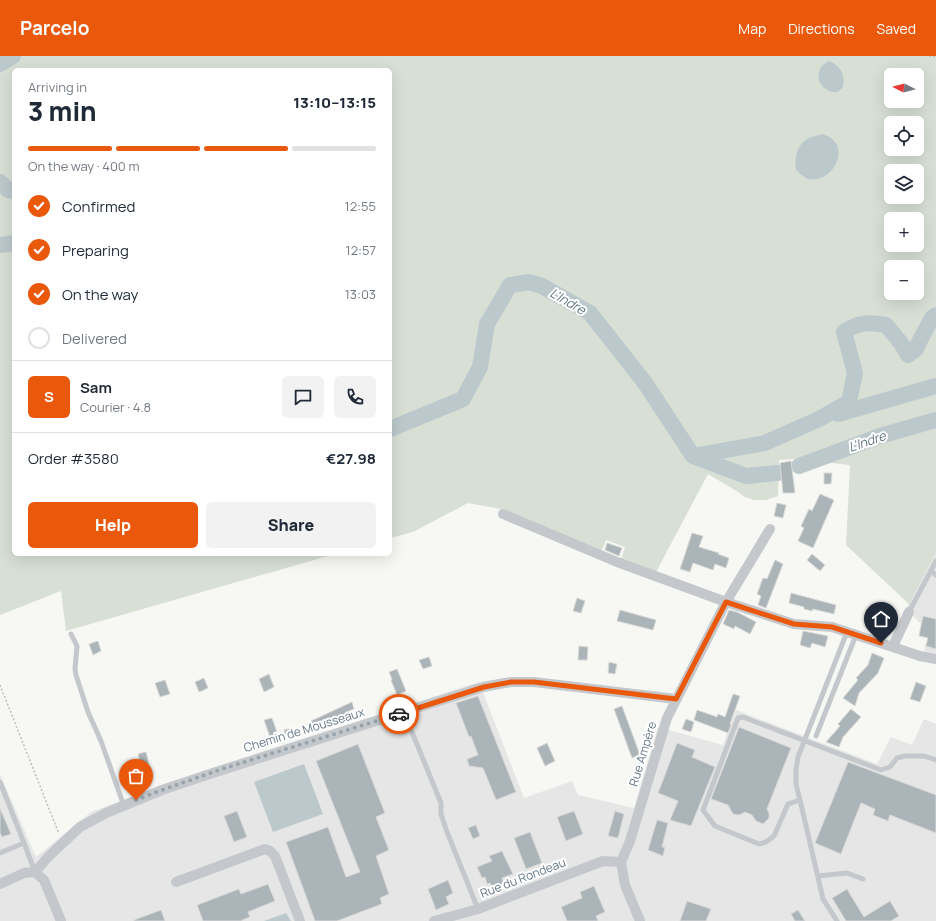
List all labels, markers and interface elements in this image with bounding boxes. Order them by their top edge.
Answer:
text: Parcelo [20,15,89,41]
text: Map [738,19,766,38]
text: Directions [788,19,855,38]
text: Saved [877,19,916,38]
north arrow [884,68,924,108]
map controls [884,68,924,300]
text: Arriving in [28,78,87,96]
text: 13:10–13:15 [293,92,376,113]
text: 3 min [28,93,97,129]
button: locate [884,116,924,156]
text: On the way · 400 m [28,157,139,175]
button: layers [884,164,924,204]
icon: check [28,195,50,217]
text: Confirmed [62,196,135,217]
text: 12:55 [345,197,376,215]
button: + [884,212,924,252]
icon: check [28,239,50,261]
text: Preparing [62,240,129,261]
text: 12:57 [346,241,376,259]
button: − [884,260,924,300]
icon: check [28,283,50,305]
text: On the way [62,284,138,305]
water label: L'Indre [547,284,590,319]
text: 13:03 [345,285,376,303]
text: Delivered [62,328,127,349]
button: chat [282,376,324,418]
button: phone [334,376,376,418]
text: Sam [80,377,112,398]
text: S [44,386,54,407]
text: Courier · 4.8 [80,398,151,416]
water label: L'Indre [846,426,889,456]
text: Order #3580 [28,448,119,469]
text: €27.98 [326,448,376,469]
button: Help [28,502,198,548]
button: Share [206,502,376,548]
pin [864,602,898,643]
icon: home [870,608,892,630]
courier [379,694,419,734]
street label: Chemin de Mousseaux [241,703,367,756]
icon: car [388,703,410,725]
street label: Rue Ampère [625,719,660,788]
pin [119,759,153,800]
icon: bag [125,765,147,787]
street label: Rue du Rondeau [478,853,568,902]

